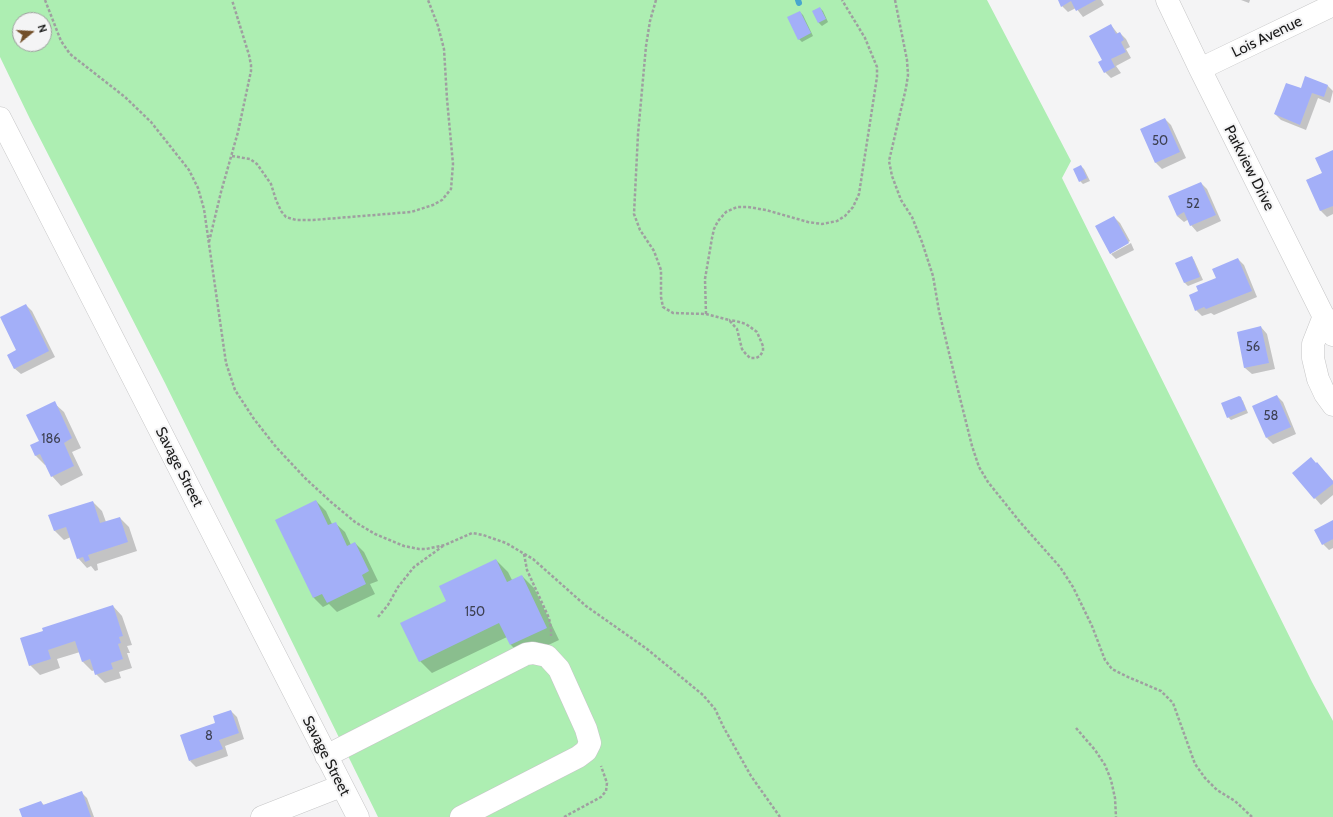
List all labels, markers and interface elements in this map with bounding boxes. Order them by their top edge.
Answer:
north arrow [12,12,52,52]
street label: Lois Avenue [1229,12,1305,62]
text: N [35,23,50,34]
street label: Parkview Drive [1220,122,1278,214]
house number: 50 [1152,133,1168,149]
house number: 52 [1186,196,1200,212]
house number: 56 [1246,339,1260,355]
house number: 58 [1264,408,1278,424]
street label: Savage Street [151,424,207,510]
house number: 186 [41,431,61,447]
house number: 150 [465,604,485,620]
street label: Savage Street [298,713,354,799]
house number: 8 [205,728,213,744]

